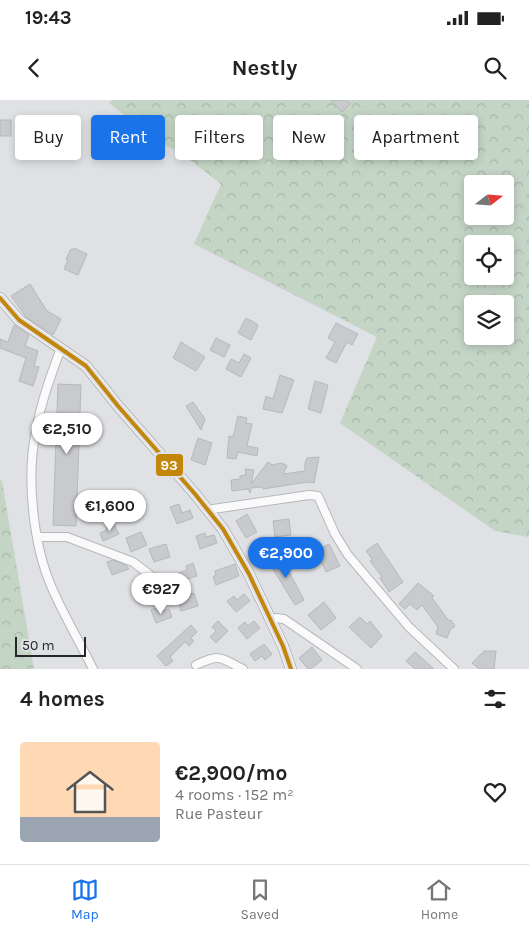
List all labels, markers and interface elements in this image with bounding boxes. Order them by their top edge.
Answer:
text: 19:43 [25,7,72,29]
icon: back [20,54,48,82]
icon: search [481,54,509,82]
text: Nestly [232,55,297,81]
chip: Buy [15,115,81,160]
chip: Rent [91,115,165,160]
chip: Filters [175,115,263,160]
chip: New [273,115,344,160]
chip: Apartment [354,115,478,160]
north arrow [464,175,514,225]
map controls [464,175,514,345]
button: locate [464,235,514,285]
button: layers [464,295,514,345]
pin: €2,510 [26,412,108,455]
text: €2,510 [43,419,92,438]
line badge: 93 [155,453,184,477]
text: 93 [160,457,178,474]
pin: €1,600 [69,490,151,532]
text: €1,600 [85,496,135,515]
pin: €2,900 [245,536,327,579]
text: €2,900 [259,543,313,562]
pin: €927 [131,572,191,615]
text: €927 [142,579,180,598]
scale bar [15,634,86,657]
text: 50 m [22,637,55,654]
icon: filters [481,685,509,713]
text: 4 homes [20,687,105,711]
text: €2,900/mo [175,761,287,785]
icon: home [60,762,120,822]
icon: heart [481,778,509,806]
text: 4 rooms · 152 m² [175,785,294,804]
text: Rue Pasteur [175,804,262,823]
tab: Map [71,876,99,923]
tab: Saved [240,876,279,923]
tab: Home [421,876,458,923]

